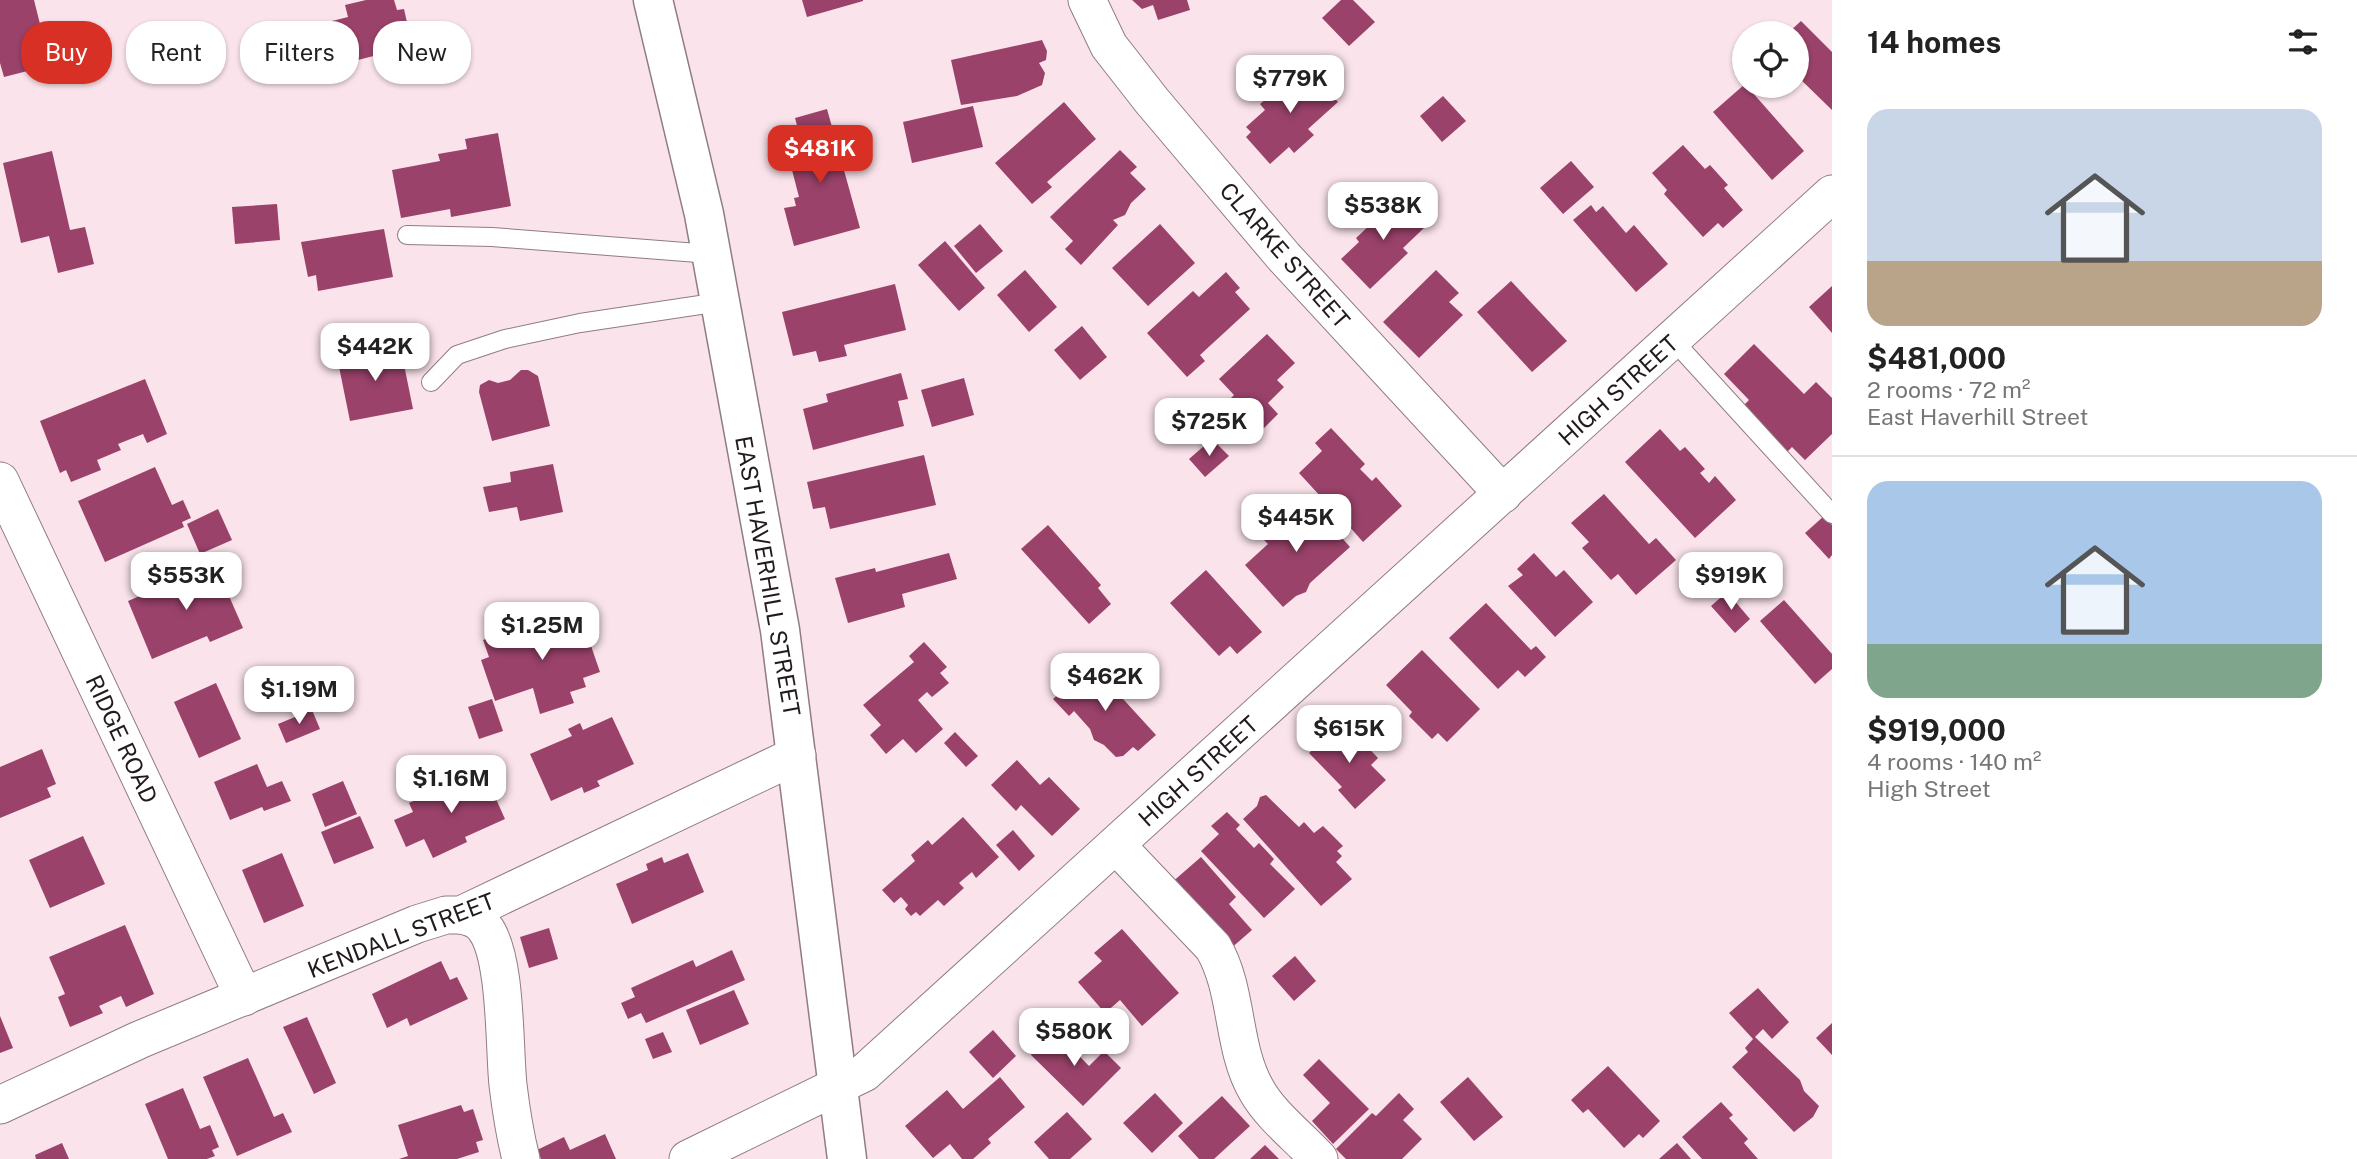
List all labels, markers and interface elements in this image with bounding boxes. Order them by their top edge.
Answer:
chip: Buy [21,21,112,84]
chip: Rent [126,21,226,84]
chip: Filters [240,21,359,84]
chip: New [373,21,471,84]
map controls [1732,21,1809,98]
button: locate [1732,21,1809,98]
icon: filters [2284,23,2322,61]
text: 14 homes [1867,24,2001,60]
pin: $779K [1241,55,1339,115]
text: $779K [1252,64,1328,91]
pin: $481K [771,125,869,185]
text: $481K [784,134,856,161]
icon: home [2032,155,2158,281]
street label: CLARKE STREET [1214,177,1356,334]
pin: $538K [1334,182,1432,242]
text: $538K [1344,191,1422,218]
pin: $442K [326,324,424,383]
street label: HIGH STREET [1553,329,1683,451]
text: $442K [337,332,413,359]
text: $481,000 [1867,340,2006,376]
text: 2 rooms · 72 m² [1867,376,2030,403]
pin: $725K [1160,398,1258,458]
text: East Haverhill Street [1867,403,2088,430]
text: $725K [1171,407,1247,434]
street label: EAST HAVERHILL STREET [730,434,806,719]
pin: $445K [1247,494,1345,554]
text: $445K [1257,503,1335,530]
icon: home [2032,527,2158,653]
pin: $553K [137,552,235,612]
pin: $919K [1682,552,1780,612]
text: $553K [147,561,225,588]
text: $919K [1695,561,1767,588]
pin: $1.25M [485,602,599,662]
text: $1.25M [500,611,584,638]
pin: $462K [1056,654,1154,713]
text: $462K [1066,662,1144,689]
pin: $1.19M [242,666,356,726]
street label: RIDGE ROAD [81,671,163,807]
text: $1.19M [260,675,338,702]
pin: $615K [1300,706,1398,765]
street label: HIGH STREET [1133,710,1263,832]
text: $919,000 [1867,712,2006,748]
text: $615K [1313,714,1385,741]
text: 4 rooms · 140 m² [1867,748,2041,775]
pin: $1.16M [394,756,508,815]
text: $1.16M [412,764,490,791]
text: High Street [1867,775,1991,802]
street label: KENDALL STREET [304,887,499,983]
pin: $580K [1025,1009,1123,1068]
text: $580K [1035,1017,1113,1044]

